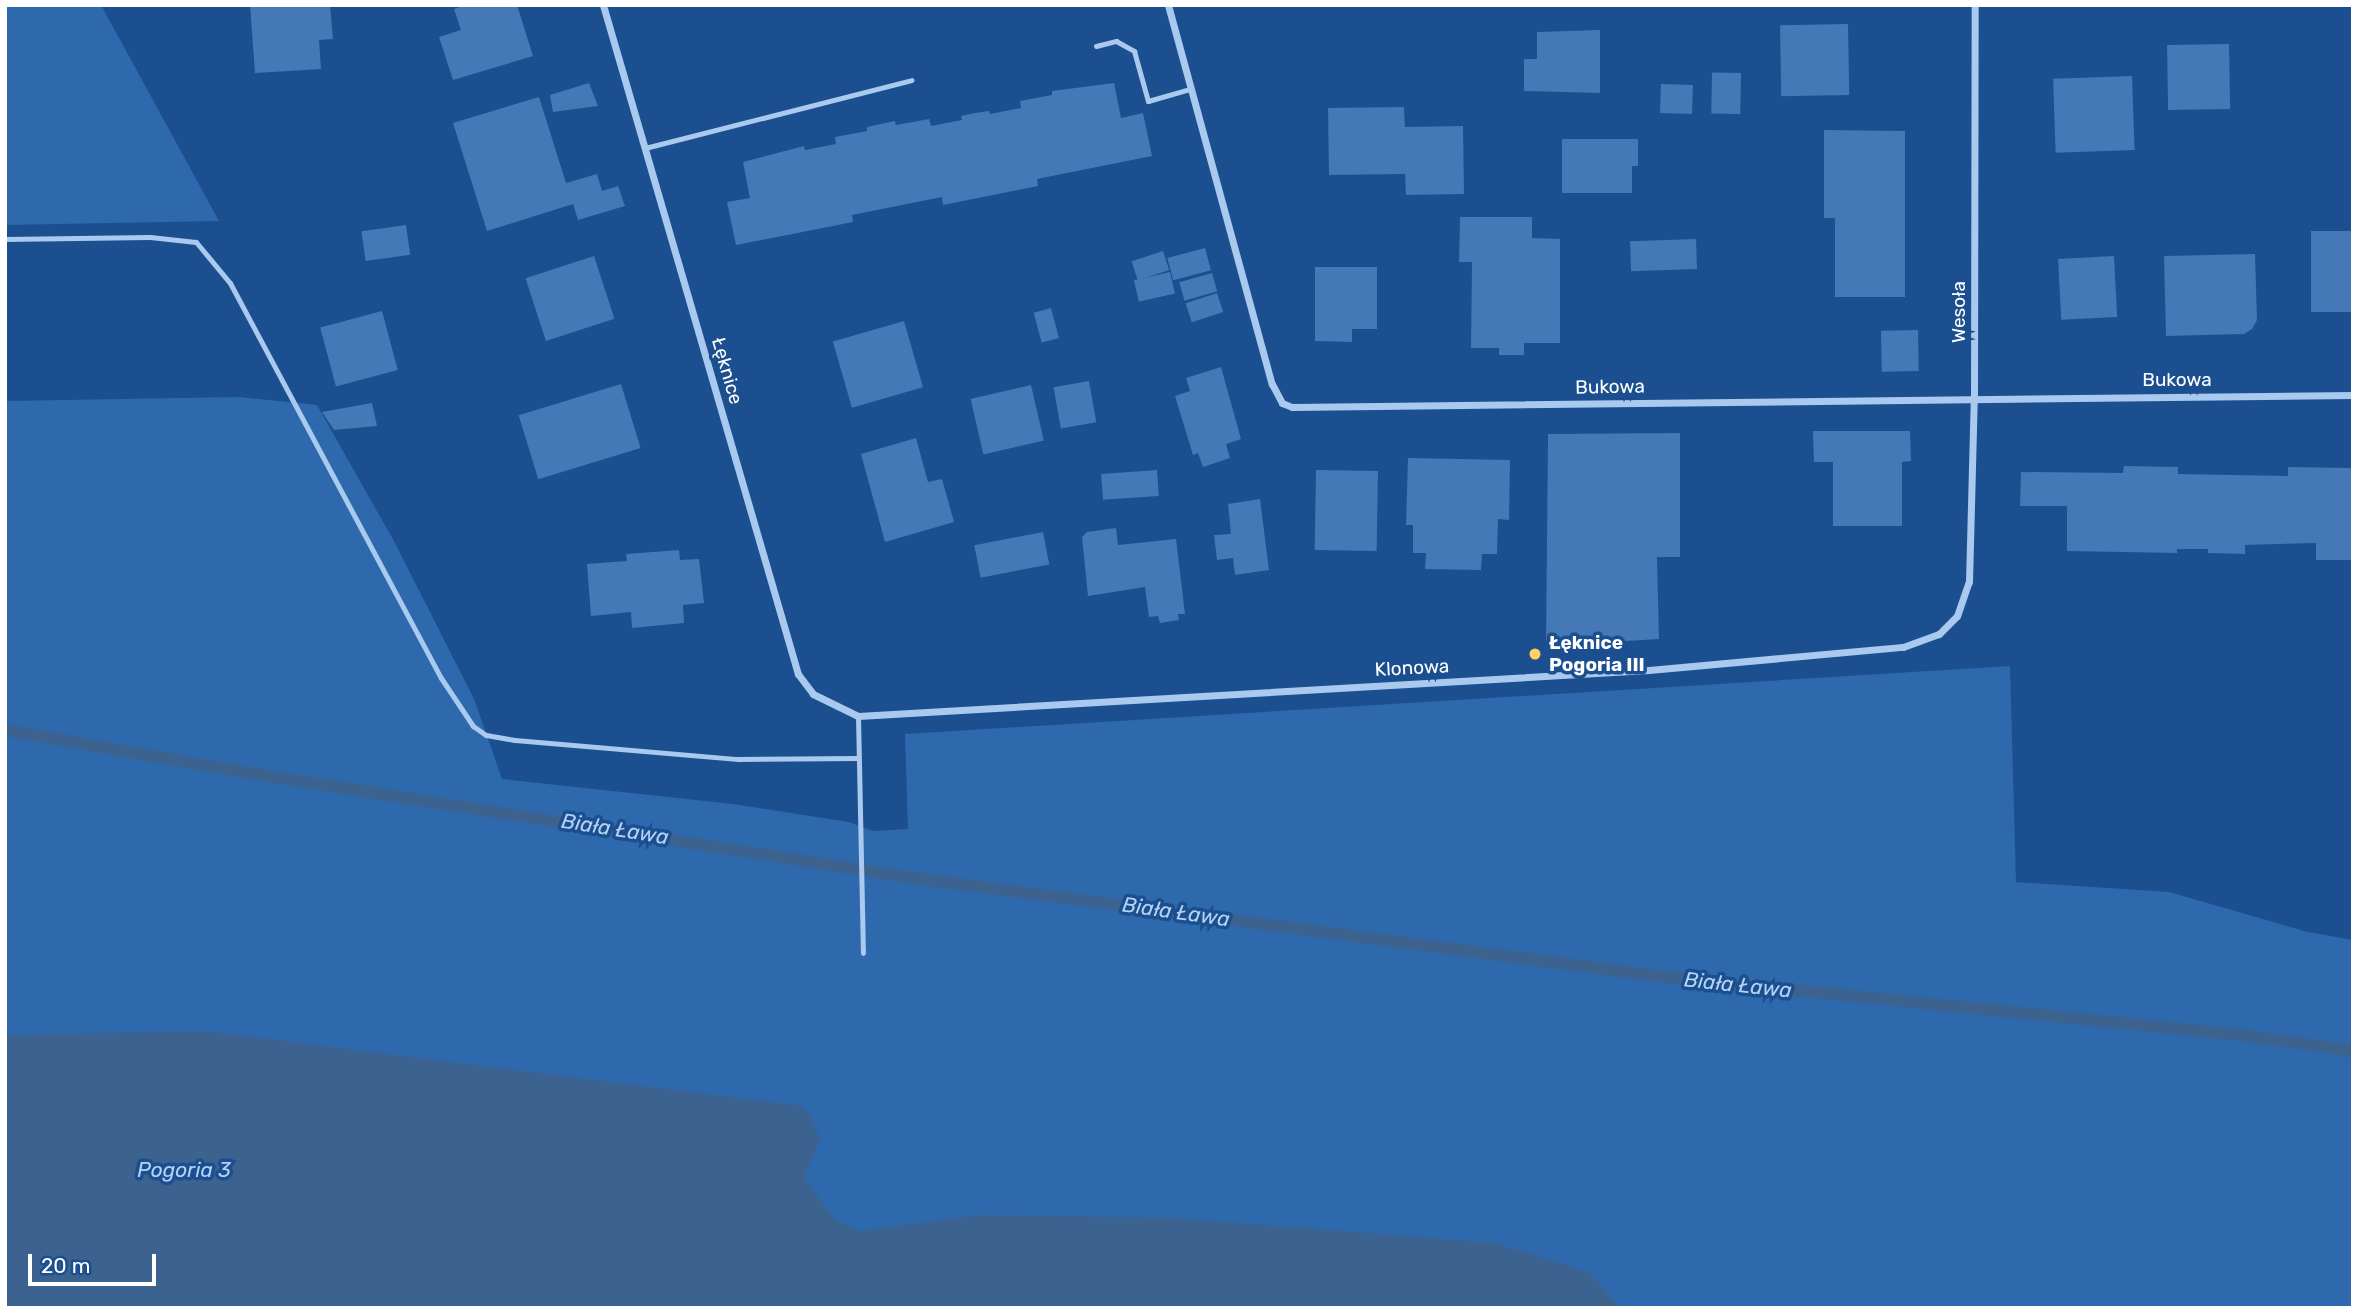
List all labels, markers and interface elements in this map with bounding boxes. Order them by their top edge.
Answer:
street label: Wesoła [1948,281,1970,343]
street label: Łęknice [707,335,747,407]
street label: Bukowa [2142,369,2212,391]
street label: Bukowa [1575,375,1645,399]
place label: Łęknice Pogoria III [1549,632,1645,676]
marker: Łęknice Pogoria III [1527,646,1543,662]
street label: Klonowa [1374,655,1450,681]
water label: Biała Ława [560,808,670,850]
water label: Biała Ława [1121,892,1231,932]
water label: Biała Ława [1683,967,1793,1003]
water label: Pogoria 3 [137,1157,231,1183]
scale bar [32,1240,159,1284]
text: 20 m [41,1253,90,1278]

